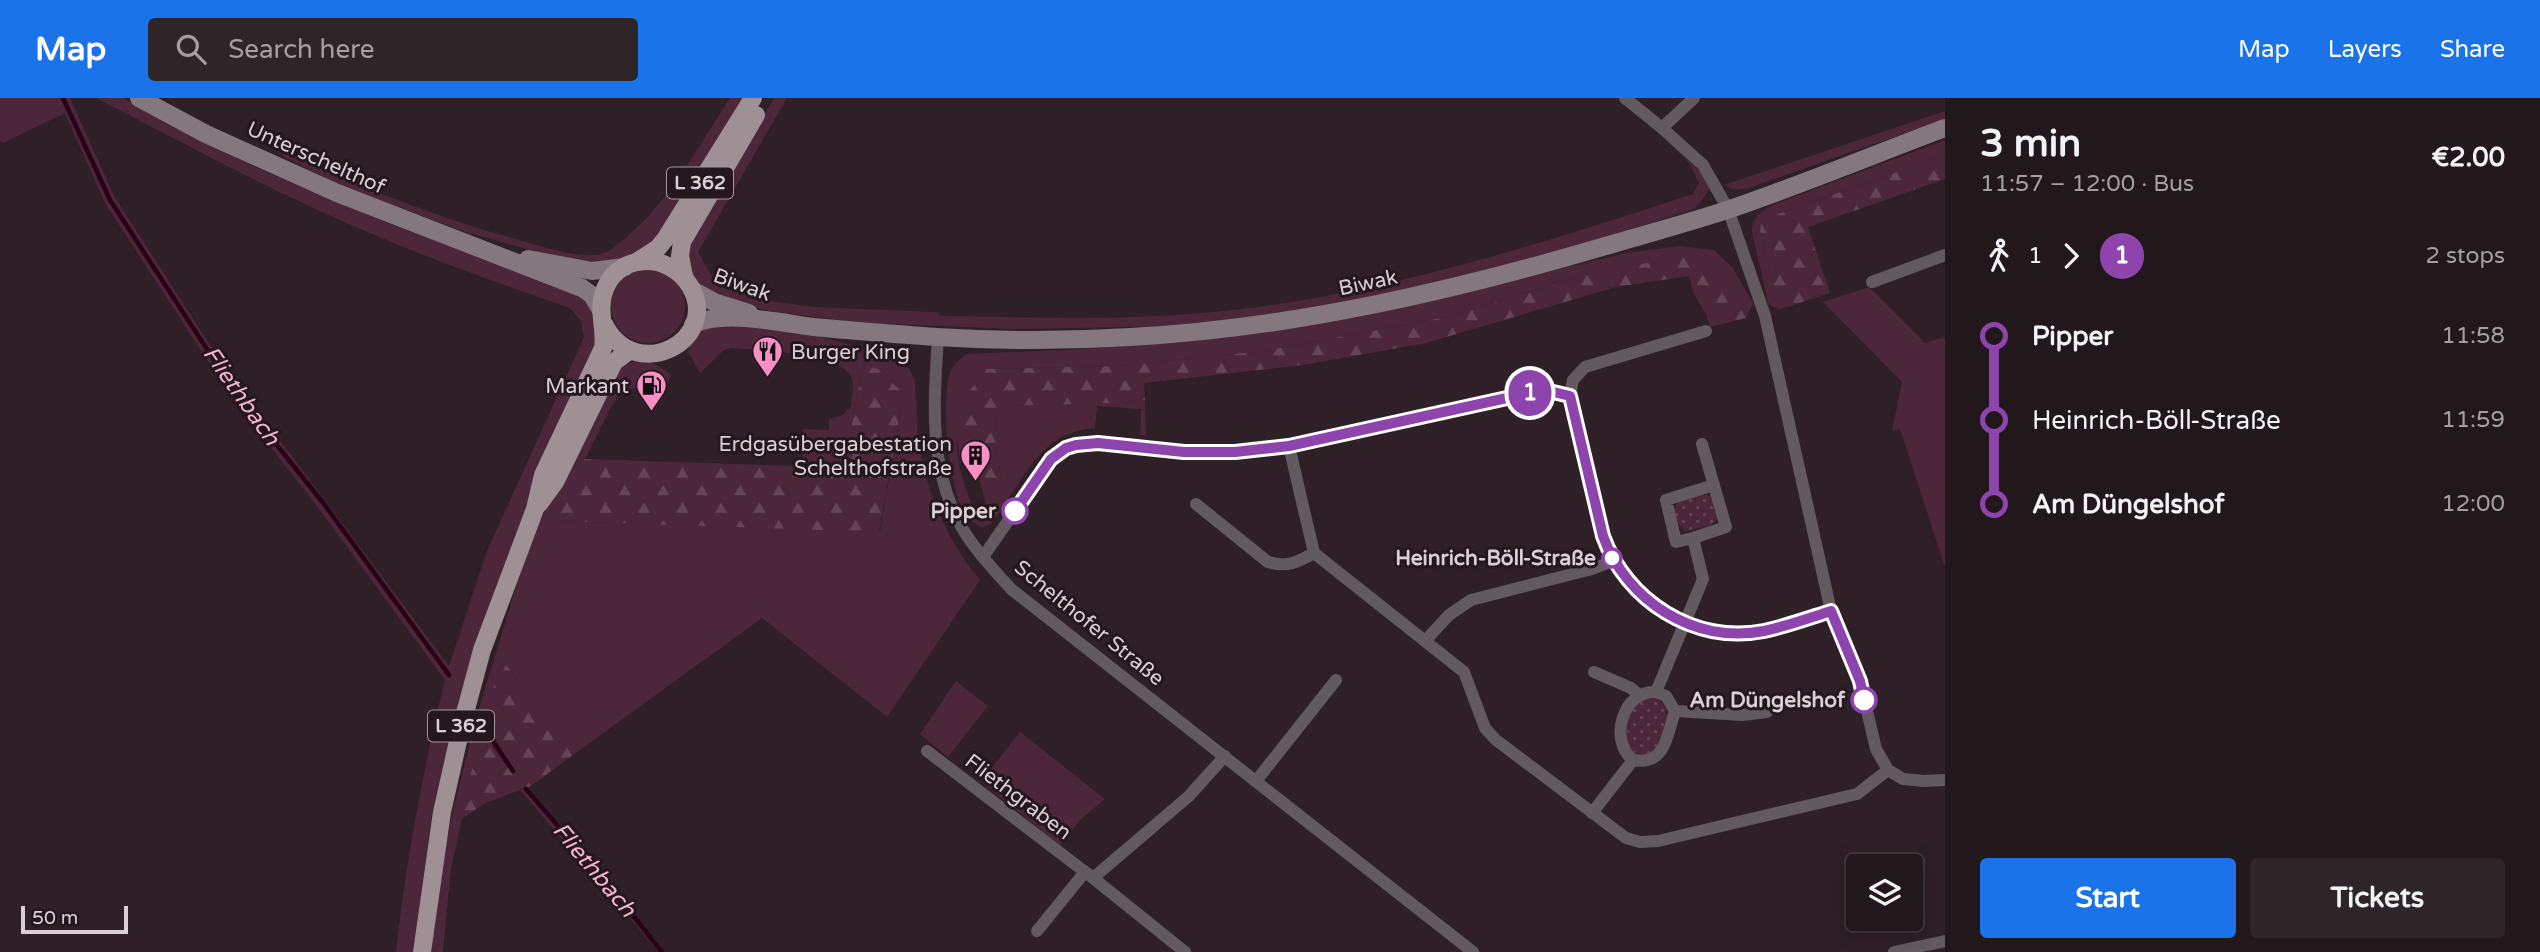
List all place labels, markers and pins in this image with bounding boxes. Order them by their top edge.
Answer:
restaurant icon: Burger King [751,335,785,379]
place label: Burger King [791,340,910,365]
fuel station icon: Markant [635,369,669,413]
place label: Markant [545,374,629,399]
place label: Erdgasübergabestation Schelthofstraße [718,432,952,481]
building icon: Erdgasübergabestation Schelthofstraße [958,439,992,483]
marker: Pipper [1002,498,1028,524]
place label: Pipper [930,499,997,524]
place label: Heinrich-Böll-Straße [1395,546,1596,571]
marker: Heinrich-Böll-Straße [1602,548,1622,568]
marker: Am Düngelshof [1851,687,1877,713]
place label: Am Düngelshof [1690,688,1846,713]

